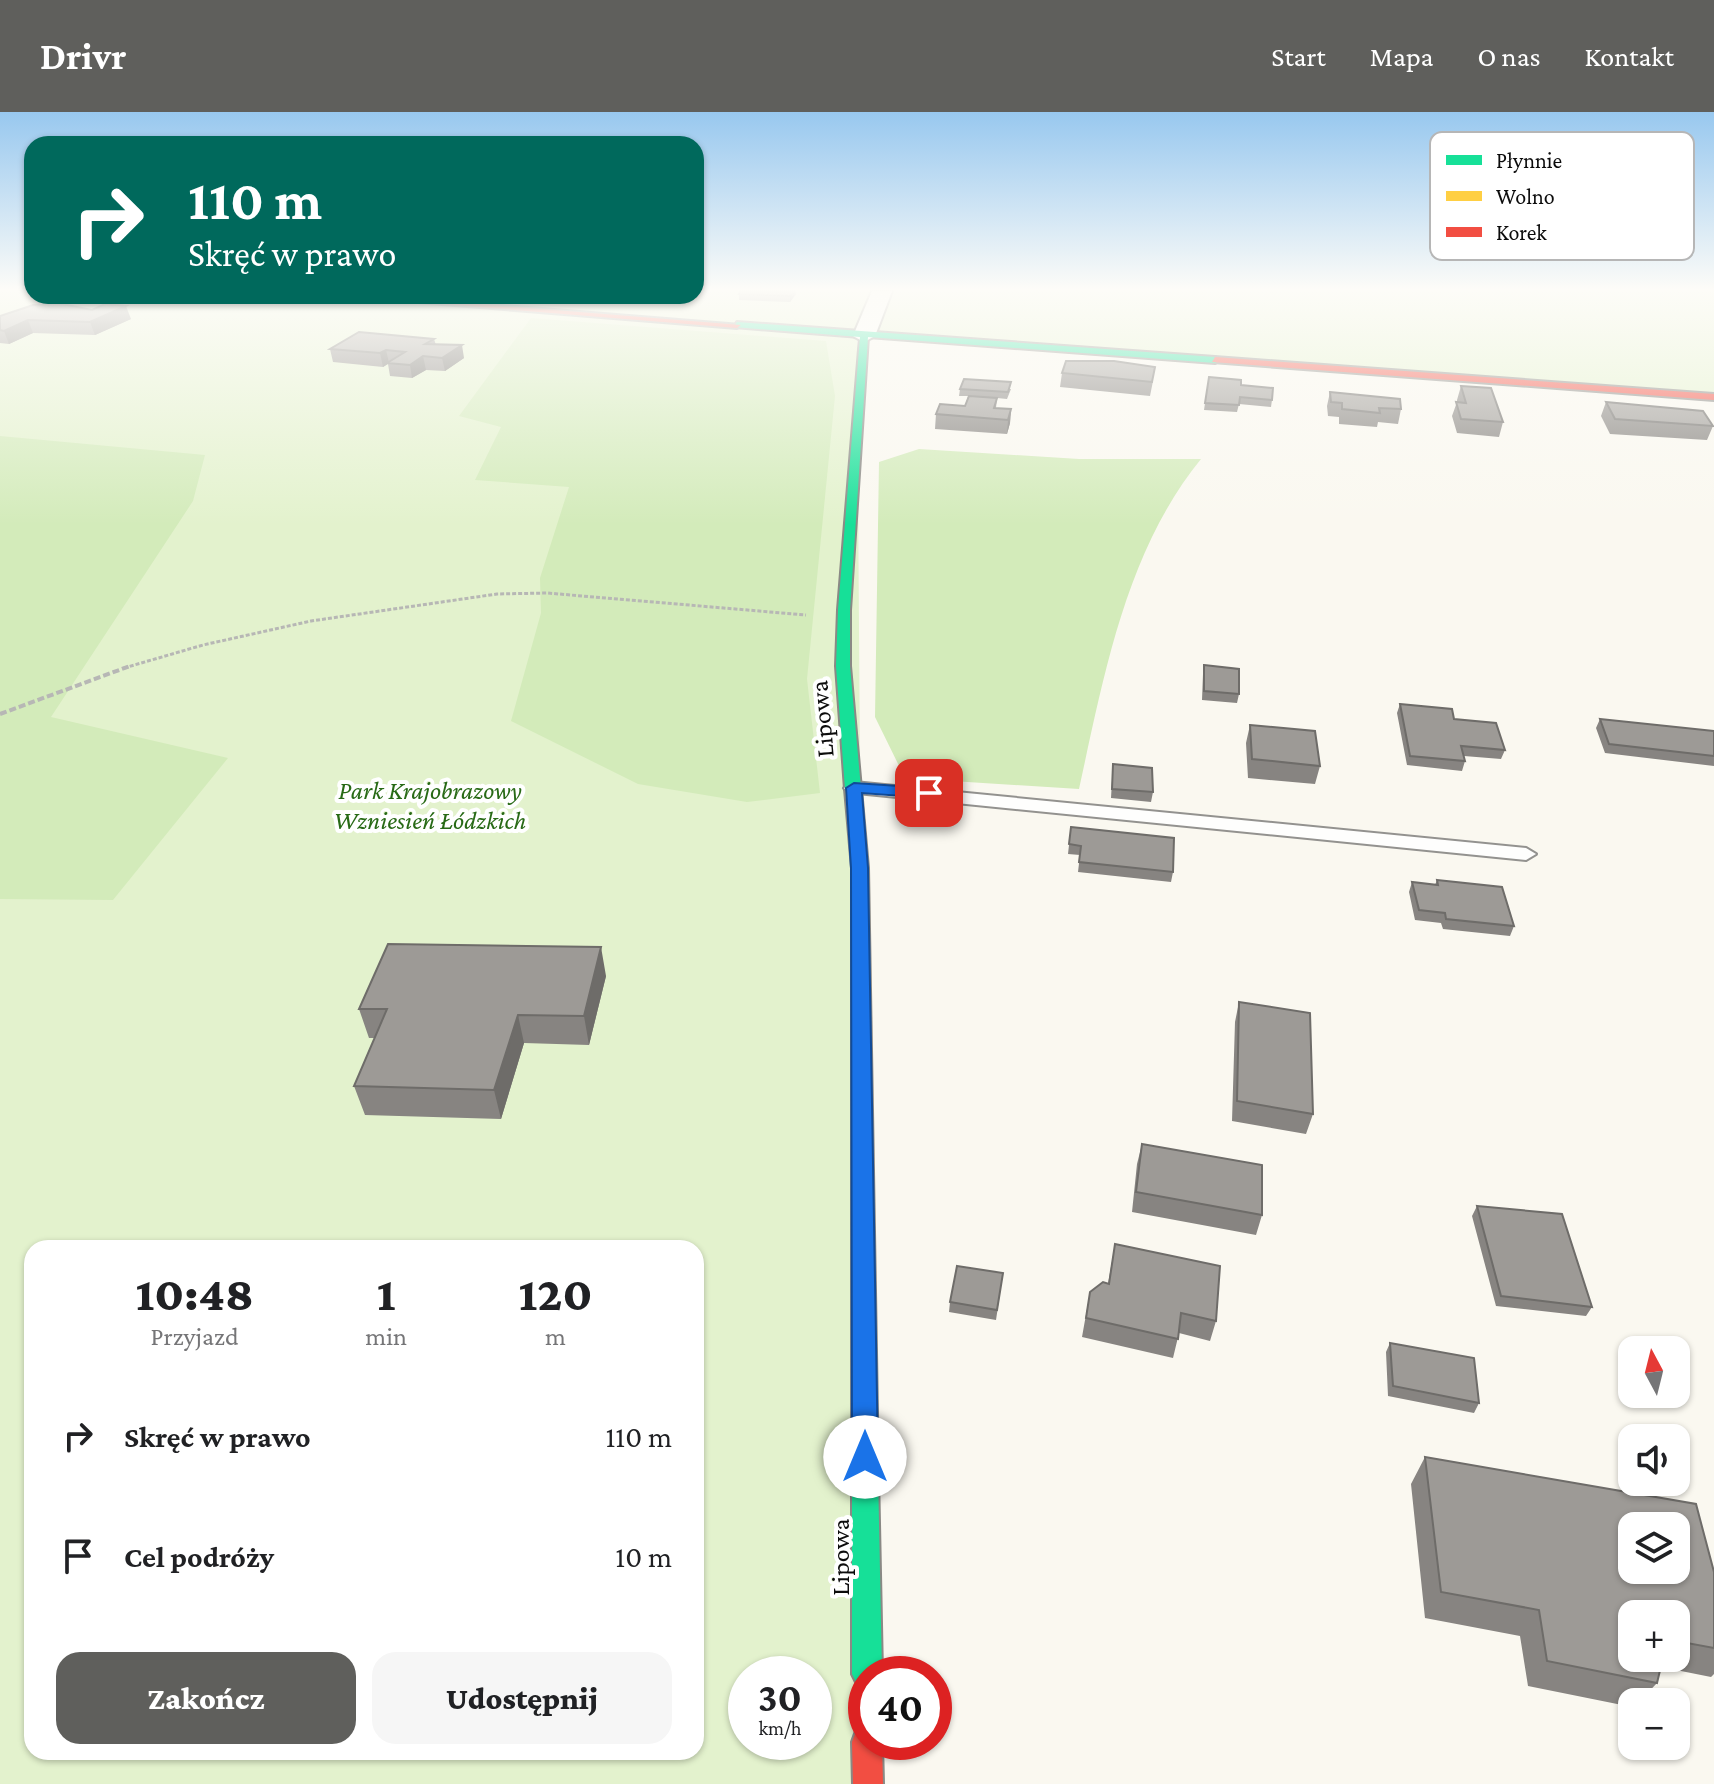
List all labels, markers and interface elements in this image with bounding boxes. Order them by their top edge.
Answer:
text: Drivr [40,35,126,77]
text: Start [1271,41,1326,72]
text: Mapa [1370,41,1434,72]
text: O nas [1478,41,1541,72]
text: Kontakt [1585,41,1674,72]
legend [1430,132,1694,260]
text: Płynnie [1496,148,1562,173]
icon: right [56,168,160,272]
text: 110 m [188,169,322,231]
text: Wolno [1496,184,1555,209]
text: Korek [1496,220,1547,245]
text: Skręć w prawo [188,234,396,274]
street label: Lipowa [804,679,840,759]
pin [895,759,963,827]
icon: arrive [907,771,951,815]
park label: Park Krajobrazowy Wzniesień Łódzkich [334,776,526,835]
text: 10:48 [136,1267,254,1320]
text: 1 [377,1267,395,1320]
text: 120 [519,1267,592,1320]
text: Przyjazd [151,1322,239,1351]
text: min [365,1322,407,1351]
text: m [545,1322,566,1351]
north arrow [1618,1336,1690,1408]
map controls [1618,1336,1690,1760]
icon: right [56,1414,100,1458]
position arrow [823,1415,907,1499]
text: Skręć w prawo [124,1420,311,1453]
text: 110 m [605,1420,672,1453]
button: sound [1618,1424,1690,1496]
button: layers [1618,1512,1690,1584]
street label: Lipowa [826,1518,855,1596]
icon: arrive [56,1534,100,1578]
text: Cel podróży [124,1540,274,1573]
text: 10 m [615,1540,672,1573]
button: + [1618,1600,1690,1672]
button: Zakończ [56,1652,356,1744]
button: Udostępnij [372,1652,672,1744]
speed limit sign: 40 [848,1656,952,1760]
text: 30 [758,1675,802,1720]
button: − [1618,1688,1690,1760]
text: km/h [758,1717,802,1739]

